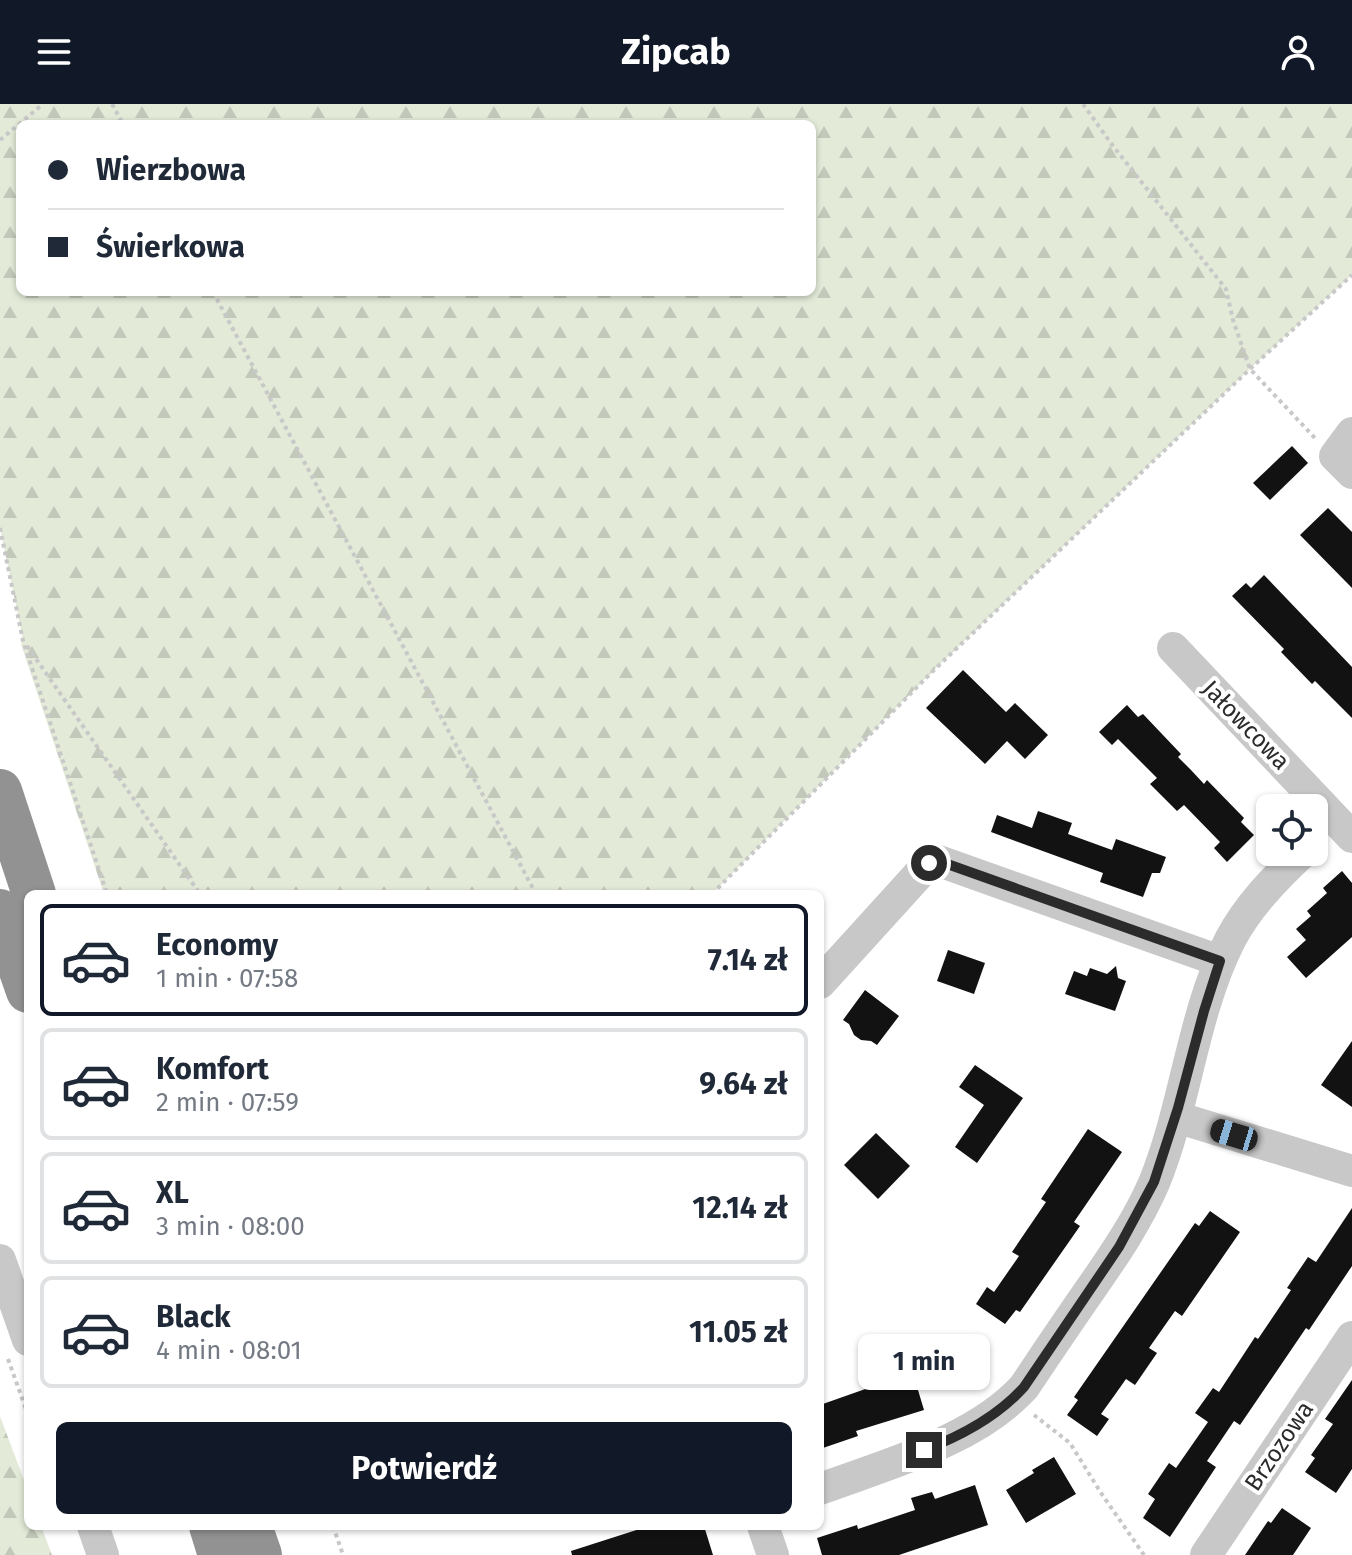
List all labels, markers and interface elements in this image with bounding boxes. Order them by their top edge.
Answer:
icon: menu [32,30,76,74]
text: Zipcab [621,30,731,74]
icon: person [1276,30,1320,74]
text: Wierzbowa [96,152,246,188]
text: Świerkowa [96,229,245,265]
street label: Jałowcowa [1196,674,1296,776]
map controls [1256,794,1328,866]
button: locate [1256,794,1328,866]
route start [911,845,947,881]
icon: car [60,924,132,996]
text: Economy [156,927,278,963]
text: 7.14 zł [708,942,788,978]
text: 1 min · 07:58 [156,963,298,994]
icon: car [60,1048,132,1120]
text: Komfort [156,1051,269,1087]
text: 9.64 zł [699,1066,788,1102]
text: 2 min · 07:59 [156,1087,299,1118]
car [1208,1117,1260,1153]
icon: car [60,1172,132,1244]
text: XL [156,1175,189,1211]
text: 12.14 zł [692,1190,788,1226]
text: 3 min · 08:00 [156,1211,305,1242]
icon: car [60,1296,132,1368]
text: Black [156,1299,231,1335]
text: 11.05 zł [689,1314,788,1350]
callout: 1 min [858,1334,990,1390]
text: 4 min · 08:01 [156,1335,302,1366]
text: 1 min [893,1346,955,1377]
street label: Brzozowa [1239,1396,1319,1496]
button: Potwierdź [56,1422,792,1514]
route end [906,1432,942,1468]

